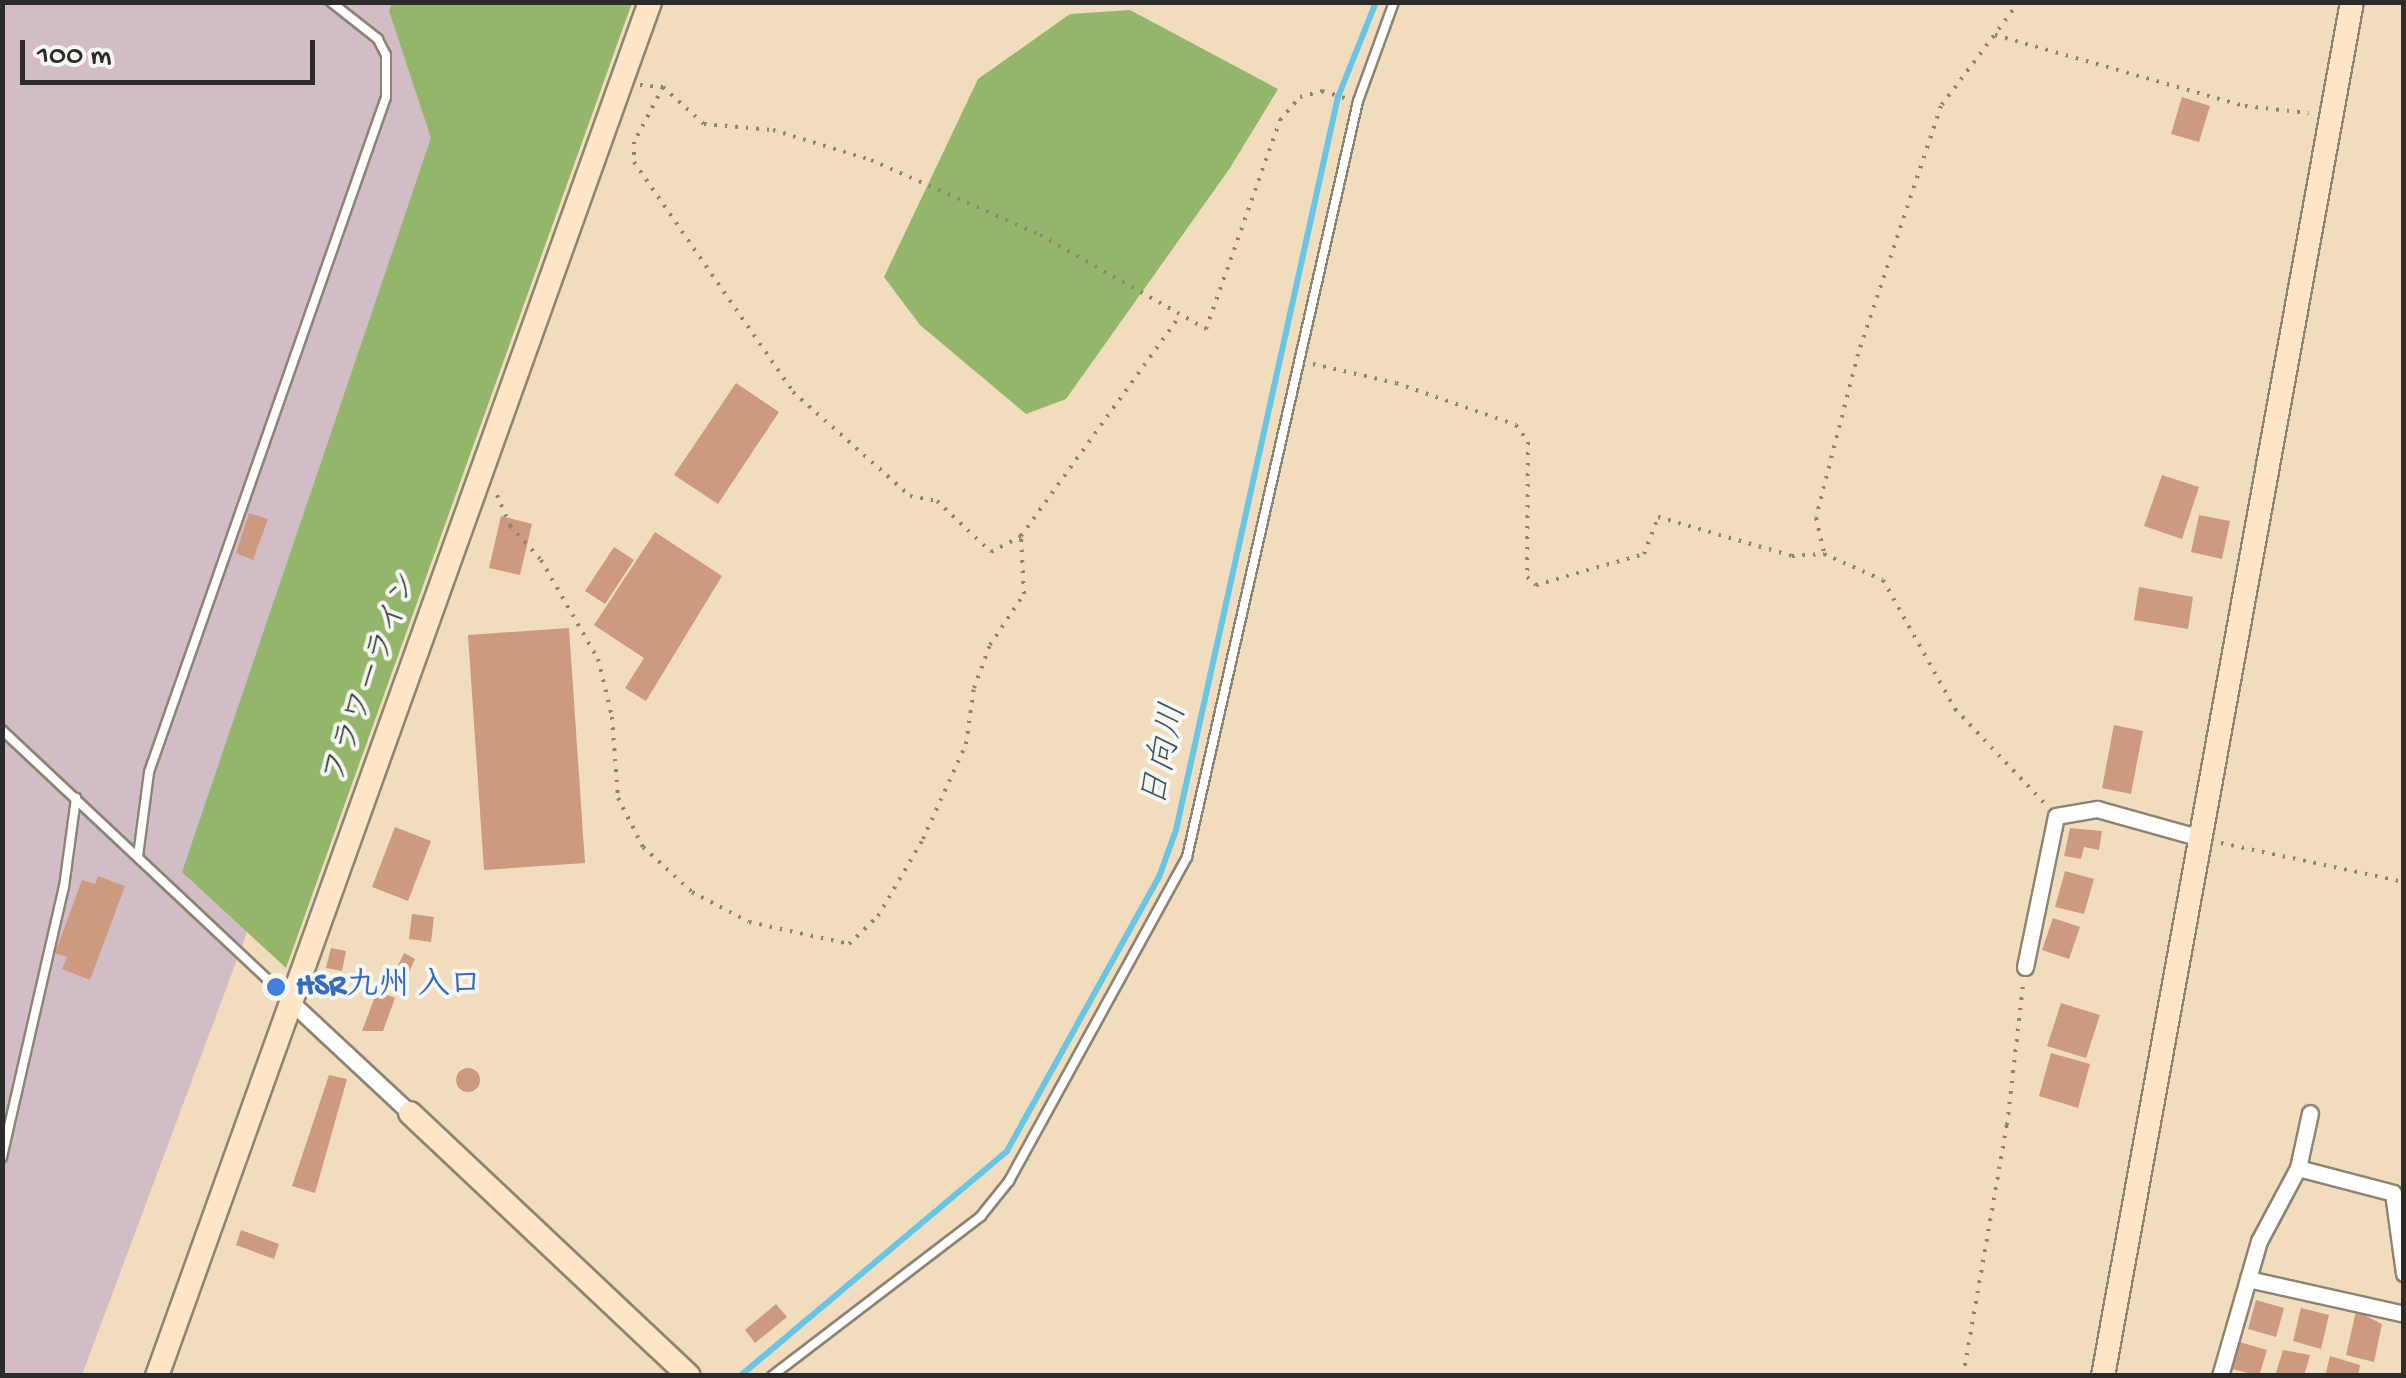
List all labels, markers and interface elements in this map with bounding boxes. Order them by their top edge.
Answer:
scale bar [25,20,320,82]
text: 100 m [37,40,112,75]
street label: フラワーライン [317,566,429,790]
water label: 日向川 [1136,700,1198,812]
place label: HSR九州 入口 [296,968,481,1006]
marker: HSR九州 入口 [265,976,287,998]

